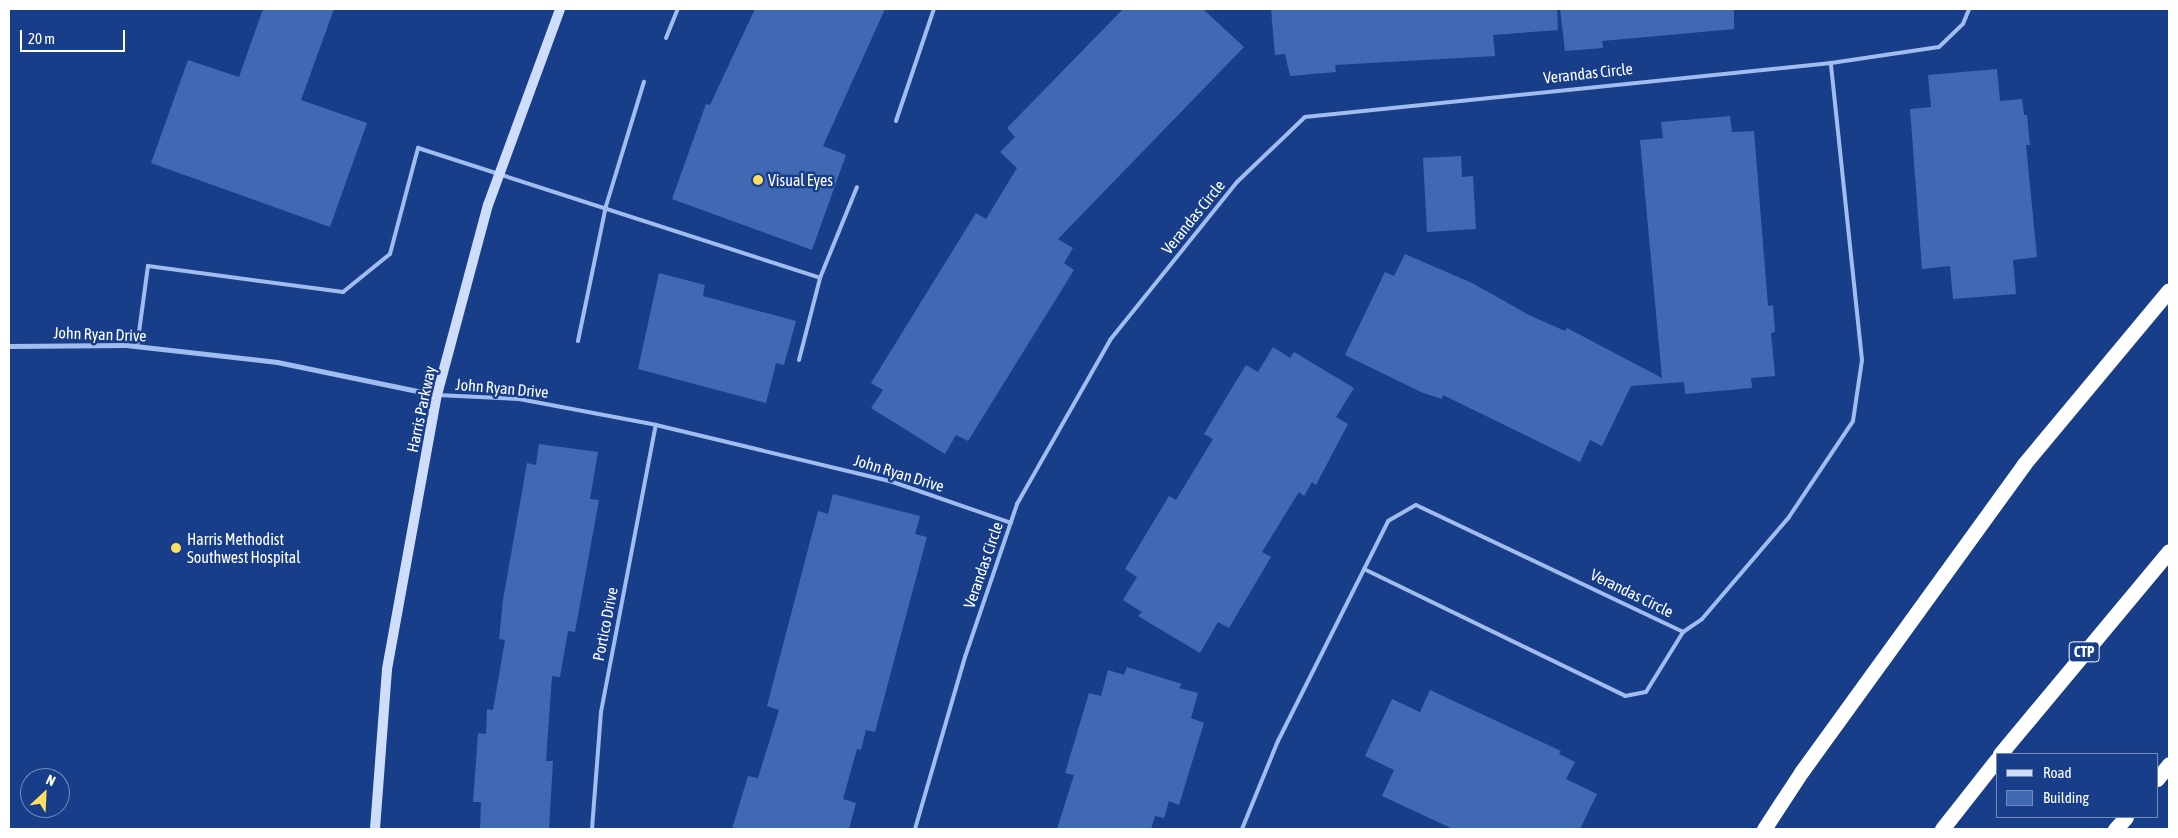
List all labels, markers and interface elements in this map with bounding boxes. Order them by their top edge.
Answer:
scale bar [22,20,128,52]
text: 20 m [28,30,55,47]
street label: Verandas Circle [1542,59,1634,87]
place label: Visual Eyes [768,170,833,190]
marker: Visual Eyes [752,174,764,186]
street label: Verandas Circle [1157,176,1229,258]
street label: John Ryan Drive [53,323,147,345]
street label: Harris Parkway [402,364,440,454]
street label: John Ryan Drive [455,374,549,402]
street label: John Ryan Drive [852,450,946,496]
street label: Verandas Circle [959,519,1007,611]
place label: Harris Methodist Southwest Hospital [187,529,300,567]
marker: Harris Methodist Southwest Hospital [169,541,183,555]
street label: Verandas Circle [1587,565,1677,621]
street label: Portico Drive [588,585,622,663]
road number: CTP [2068,640,2100,664]
legend [1996,753,2158,818]
text: Road [2043,764,2072,781]
north arrow [20,768,70,818]
text: N [44,771,58,789]
text: Building [2043,789,2089,806]

